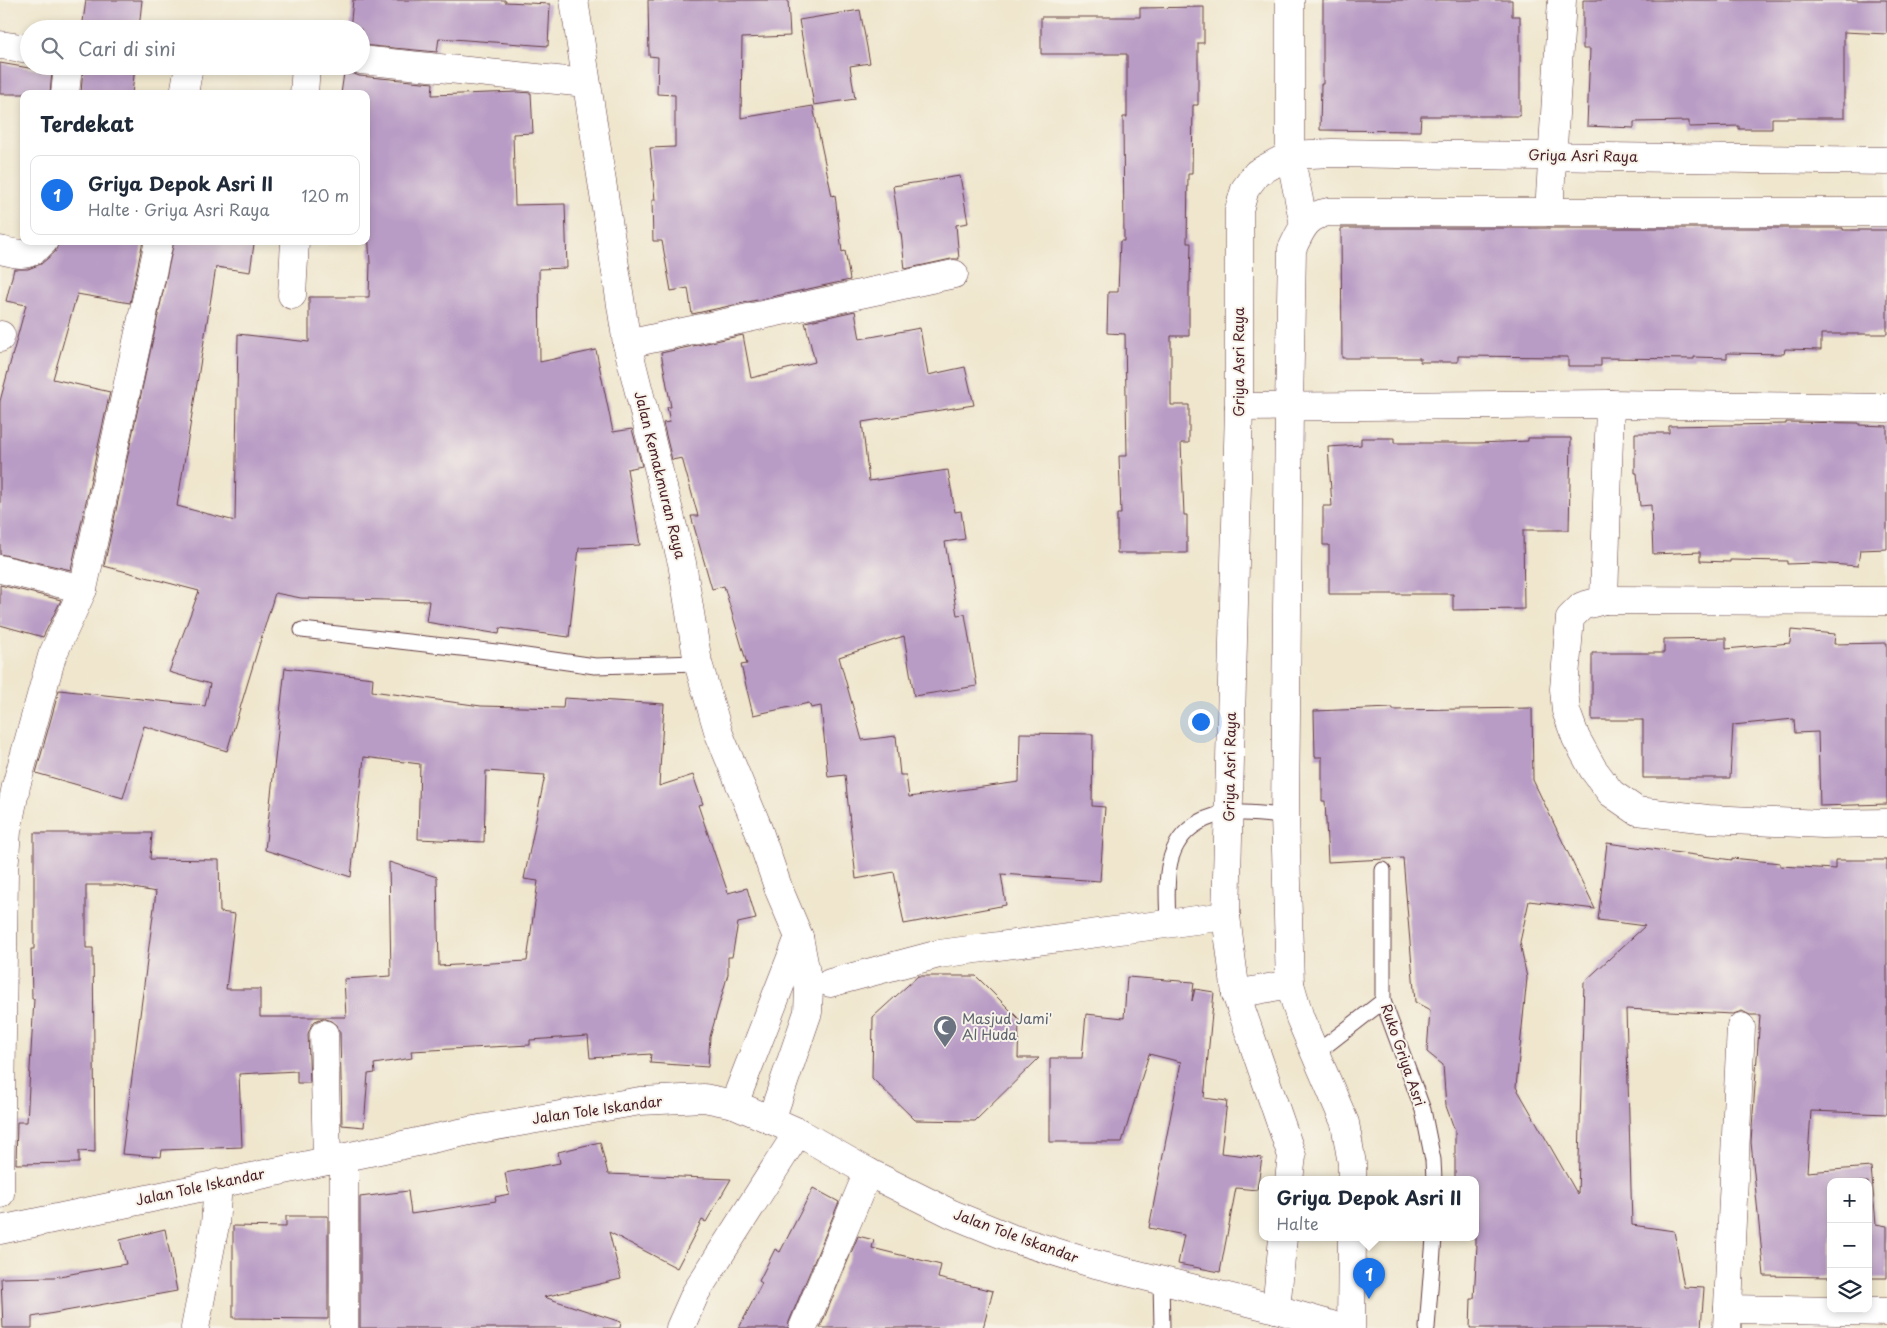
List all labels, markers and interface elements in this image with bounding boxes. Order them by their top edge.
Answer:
search box [20,20,370,75]
icon: search [38,34,66,62]
text: Cari di sini [78,34,176,62]
text: Terdekat [40,107,134,139]
street label: Griya Asri Raya [1528,144,1638,167]
text: Griya Depok Asri II [88,169,273,197]
text: 1 [53,183,61,207]
text: 120 m [302,183,349,207]
text: Halte · Griya Asri Raya [88,197,270,221]
street label: Griya Asri Raya [1228,307,1249,417]
street label: Jalan Kemakmuran Raya [629,389,692,561]
your location [1188,709,1214,735]
street label: Griya Asri Raya [1218,712,1241,822]
street label: Ruko Griya Asri [1376,1001,1431,1109]
place label: Masjud Jami' Al Huda [962,1008,1052,1045]
mosque icon: Masjud Jami' Al Huda [932,1014,958,1048]
street label: Jalan Tole Iskandar [530,1090,664,1129]
street label: Jalan Tole Iskandar [133,1162,267,1210]
popup [1259,1176,1479,1241]
map controls [1827,1178,1872,1313]
button: + [1827,1178,1872,1223]
text: Griya Depok Asri II [1277,1183,1461,1211]
street label: Jalan Tole Iskandar [951,1203,1082,1268]
text: Halte [1277,1211,1319,1235]
button: − [1827,1223,1872,1268]
pin: 1 [1353,1258,1385,1299]
button: layers [1827,1268,1872,1313]

